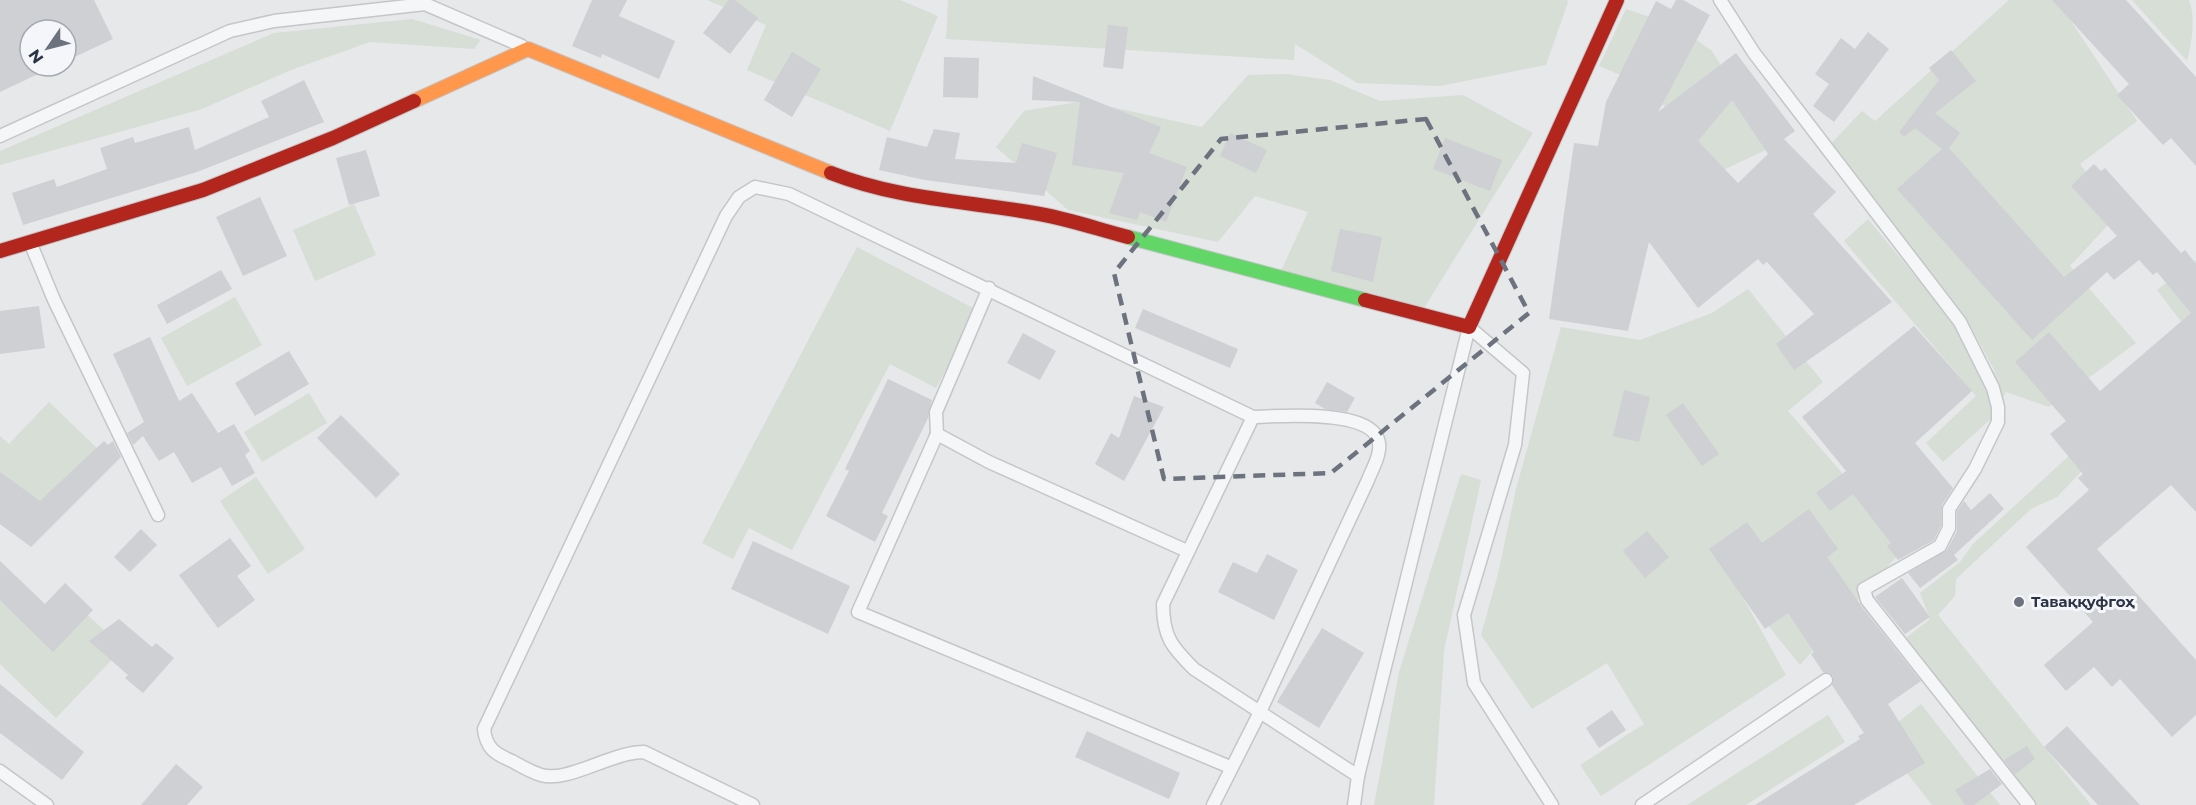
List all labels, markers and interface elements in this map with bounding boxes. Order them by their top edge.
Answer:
north arrow [18,18,78,78]
text: N [25,46,48,67]
place label: Таваққуфгоҳ [2031,592,2135,611]
marker: Таваққуфгоҳ [2012,595,2026,609]

